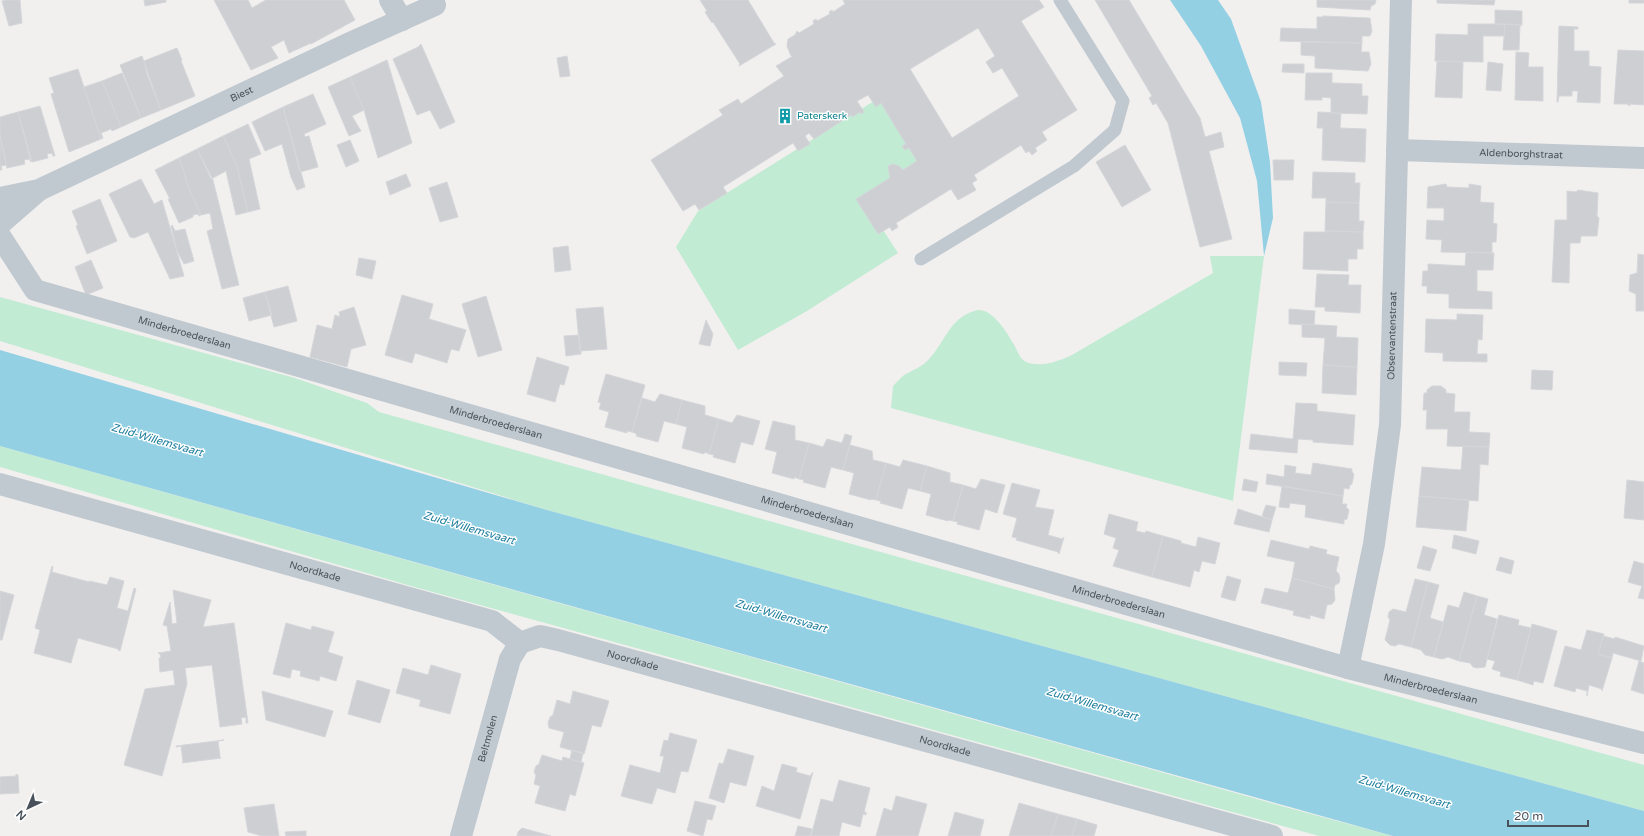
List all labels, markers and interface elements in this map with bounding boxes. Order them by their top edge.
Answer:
street label: Biest [228,84,255,105]
building icon: Paterskerk [776,107,794,125]
place label: Paterskerk [797,110,848,122]
street label: Aldenborghstraat [1479,147,1563,161]
street label: Observantenstraat [1385,291,1399,380]
street label: Minderbroederslaan [137,314,232,352]
street label: Minderbroederslaan [448,404,544,442]
water label: Zuid-Willemsvaart [110,421,206,460]
street label: Minderbroederslaan [759,493,855,531]
water label: Zuid-Willemsvaart [422,509,518,548]
street label: Noordkade [288,559,342,585]
street label: Minderbroederslaan [1071,583,1167,621]
water label: Zuid-Willemsvaart [734,597,830,636]
street label: Noordkade [605,648,660,673]
street label: Minderbroederslaan [1383,671,1479,707]
water label: Zuid-Willemsvaart [1045,685,1141,724]
street label: Beltmolen [476,714,500,764]
street label: Noordkade [918,733,973,759]
water label: Zuid-Willemsvaart [1357,773,1453,812]
north arrow [8,788,48,828]
scale bar [1508,802,1588,828]
text: N [14,807,29,823]
text: 20 m [1514,809,1543,823]

